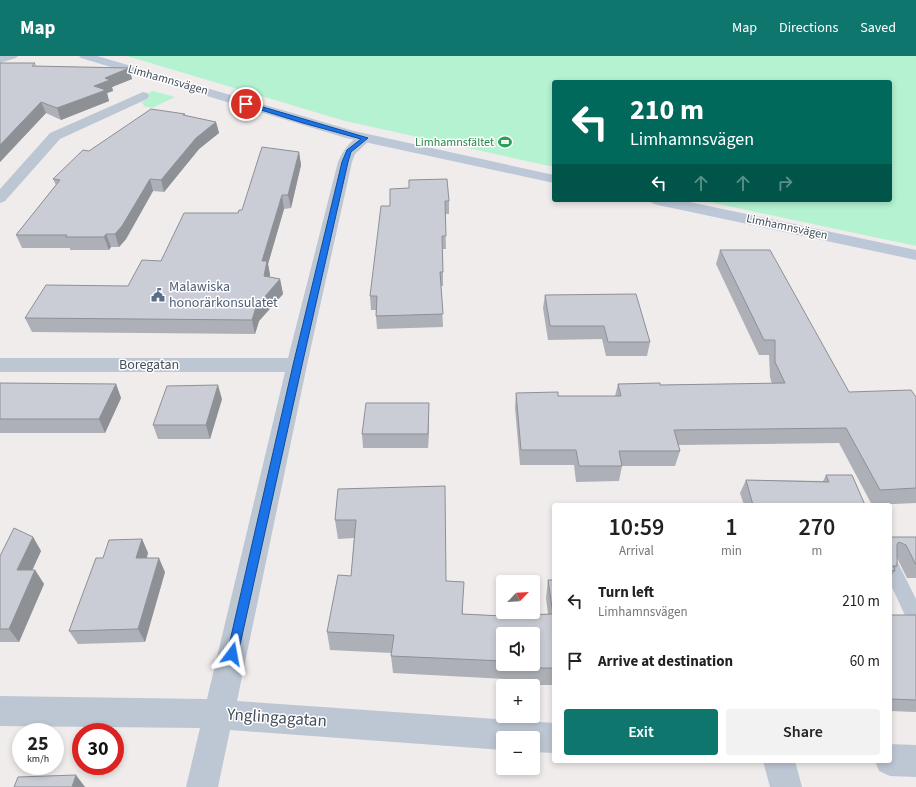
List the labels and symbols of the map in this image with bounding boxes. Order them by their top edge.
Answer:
street label: Limhamnsvägen [126,60,210,100]
pin [229,87,263,121]
place label: Limhamnsfältet [415,134,494,151]
sports icon: Limhamnsfältet [497,134,513,150]
street label: Limhamnsvägen [745,210,829,244]
place label: Malawiska honorärkonsulatet [169,277,278,313]
public building icon: Malawiska honorärkonsulatet [150,287,166,303]
street label: Boregatan [119,355,179,375]
north arrow [496,575,540,619]
position arrow [211,633,253,675]
street label: Ynglingagatan [225,702,328,733]
speed limit sign: 30 [72,723,124,775]

